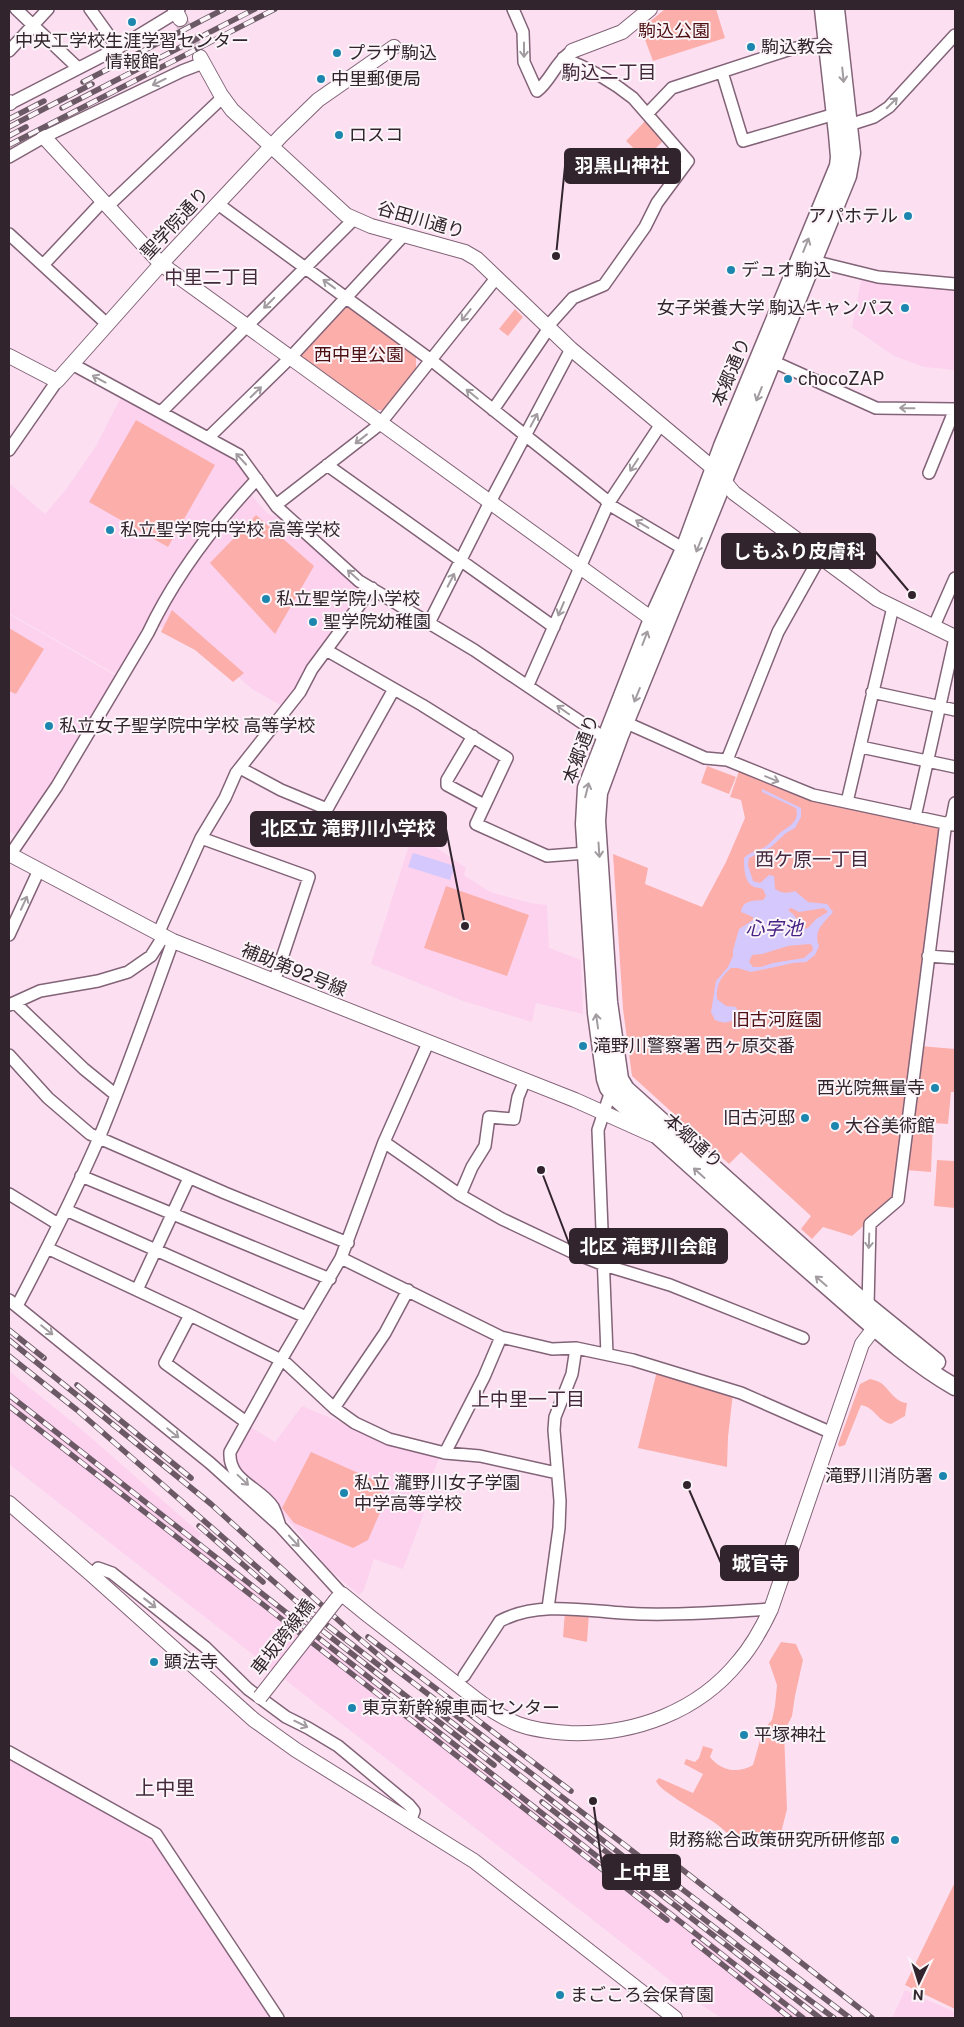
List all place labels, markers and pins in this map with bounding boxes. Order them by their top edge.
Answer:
marker: 中央工学校生涯学習センター 情報館 [126,16,138,28]
place label: 中央工学校生涯学習センター 情報館 [15,30,249,72]
place label: 駒込教会 [761,36,833,57]
marker: 駒込教会 [745,41,757,53]
place label: プラザ駒込 [347,42,437,63]
marker: プラザ駒込 [331,47,343,59]
place label: 中里郵便局 [331,68,421,89]
marker: 中里郵便局 [315,73,327,85]
place label: ロスコ [349,124,403,145]
marker: ロスコ [333,129,345,141]
callout: 羽黒山神社 [565,149,680,183]
place label: アパホテル [808,205,898,226]
marker: アパホテル [902,210,914,222]
place label: デュオ駒込 [741,259,831,280]
marker: デュオ駒込 [725,264,737,276]
place label: 女子栄養大学 駒込キャンパス [657,297,895,318]
marker: 女子栄養大学 駒込キャンパス [899,302,911,314]
place label: chocoZAP [798,368,884,389]
marker: chocoZAP [782,373,794,385]
place label: 私立聖学院中学校 高等学校 [120,519,340,540]
marker: 私立聖学院中学校 高等学校 [104,524,116,536]
callout: しもふり皮膚科 [722,534,875,568]
place label: 私立聖学院小学校 [276,588,420,609]
marker: 私立聖学院小学校 [260,593,272,605]
place label: 聖学院幼稚園 [323,611,431,632]
marker: 聖学院幼稚園 [307,616,319,628]
place label: 私立女子聖学院中学校 高等学校 [59,715,315,736]
marker: 私立女子聖学院中学校 高等学校 [43,720,55,732]
callout: 北区立 滝野川小学校 [251,812,446,846]
place label: 滝野川警察署 西ヶ原交番 [593,1035,795,1056]
marker: 滝野川警察署 西ヶ原交番 [577,1040,589,1052]
place label: 西光院無量寺 [817,1077,925,1098]
marker: 西光院無量寺 [929,1082,941,1094]
place label: 旧古河邸 [723,1107,795,1128]
marker: 旧古河邸 [799,1112,811,1124]
place label: 大谷美術館 [845,1115,935,1136]
marker: 大谷美術館 [829,1120,841,1132]
callout: 北区 滝野川会館 [570,1229,727,1263]
place label: 滝野川消防署 [825,1465,933,1486]
marker: 滝野川消防署 [937,1470,949,1482]
place label: 私立 瀧野川女子学園 中学高等学校 [354,1472,520,1514]
marker: 私立 瀧野川女子学園 中学高等学校 [338,1487,350,1499]
callout: 城官寺 [721,1546,798,1580]
place label: 顕法寺 [164,1651,218,1672]
marker: 顕法寺 [148,1656,160,1668]
place label: 東京新幹線車両センター [362,1697,560,1718]
marker: 東京新幹線車両センター [346,1702,358,1714]
place label: 平塚神社 [754,1724,826,1745]
marker: 平塚神社 [738,1729,750,1741]
place label: 財務総合政策研究所研修部 [669,1829,885,1850]
marker: 財務総合政策研究所研修部 [889,1834,901,1846]
callout: 上中里 [603,1855,680,1889]
place label: まごころ会保育園 [570,1984,714,2005]
marker: まごころ会保育園 [554,1989,566,2001]

